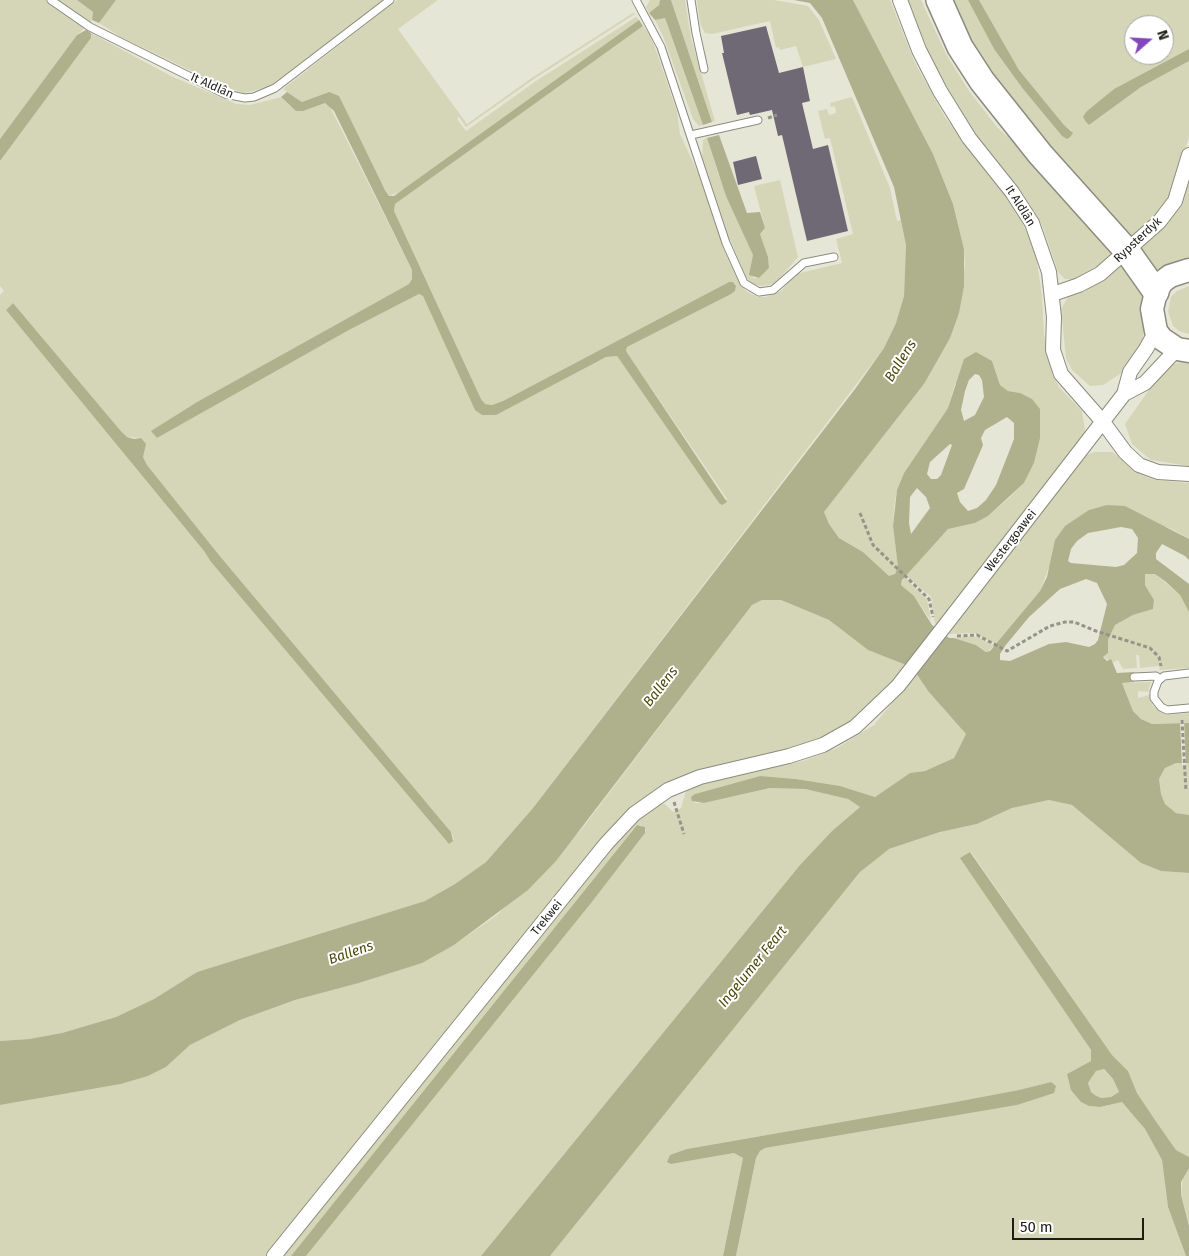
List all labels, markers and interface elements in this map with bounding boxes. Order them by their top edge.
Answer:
north arrow [1124,15,1174,65]
text: N [1153,28,1172,42]
street label: It Aldlân [188,70,236,102]
street label: It Aldlân [1002,183,1038,229]
street label: Rypsterdyk [1111,214,1165,266]
water label: Ballens [882,337,920,385]
street label: Westergoawei [982,507,1040,575]
water label: Ballens [640,664,682,710]
street label: Trekwei [528,897,566,939]
water label: Ingelumer Feart [715,923,791,1011]
water label: Ballens [326,938,376,968]
scale bar [1014,1208,1146,1240]
text: 50 m [1020,1218,1053,1236]

